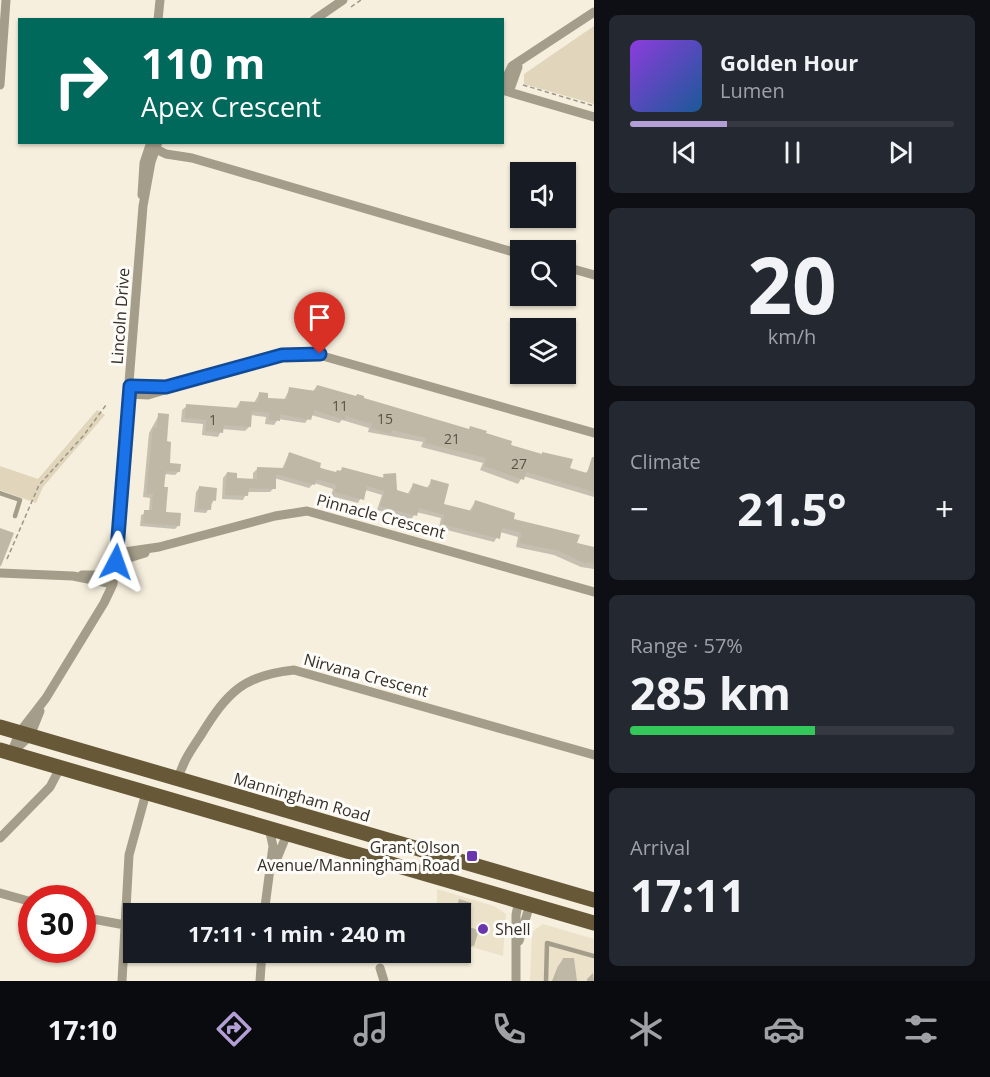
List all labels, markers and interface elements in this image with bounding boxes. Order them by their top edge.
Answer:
text: 110 m [141,34,265,91]
icon: right [42,42,120,120]
text: Golden Hour [720,47,858,77]
text: Lumen [720,77,785,104]
text: Apex Crescent [141,88,321,125]
icon: previous [668,136,701,169]
icon: pause [776,136,809,169]
icon: next [884,136,917,169]
map controls [510,162,576,384]
button: sound [510,162,576,228]
text: 20 [747,231,837,337]
button: search [510,240,576,306]
street label: Lincoln Drive [106,267,134,365]
pin [294,292,345,354]
icon: arrive [303,301,336,334]
button: layers [510,318,576,384]
text: km/h [768,323,816,350]
house number: 11 [332,396,348,415]
house number: 15 [377,409,393,428]
house number: 1 [209,410,217,429]
house number: 21 [444,429,460,448]
text: Climate [630,448,701,475]
house number: 27 [511,454,527,473]
text: 21.5° [737,478,847,539]
text: − [630,486,649,531]
text: + [935,486,954,531]
street label: Pinnacle Crescent [314,488,448,544]
position arrow [84,530,148,594]
text: Range · 57% [630,632,743,659]
street label: Nirvana Crescent [301,648,431,702]
text: 285 km [630,662,791,723]
street label: Manningham Road [231,767,373,827]
text: Arrival [630,834,690,861]
place label: Grant Olson Avenue/Manningham Road [257,836,460,876]
marker: Grant Olson Avenue/Manningham Road [465,849,479,863]
text: 17:11 [630,864,746,925]
speed limit sign: 30 [18,885,96,963]
text: 17:11 · 1 min · 240 m [188,918,406,948]
place label: Shell [495,918,531,940]
marker: Shell [476,922,490,936]
icon: directions [213,1008,255,1050]
icon: music [350,1008,392,1050]
icon: phone [488,1008,530,1050]
icon: climate [625,1008,667,1050]
icon: car [763,1008,805,1050]
icon: filters [900,1008,942,1050]
text: 17:10 [48,1011,117,1048]

